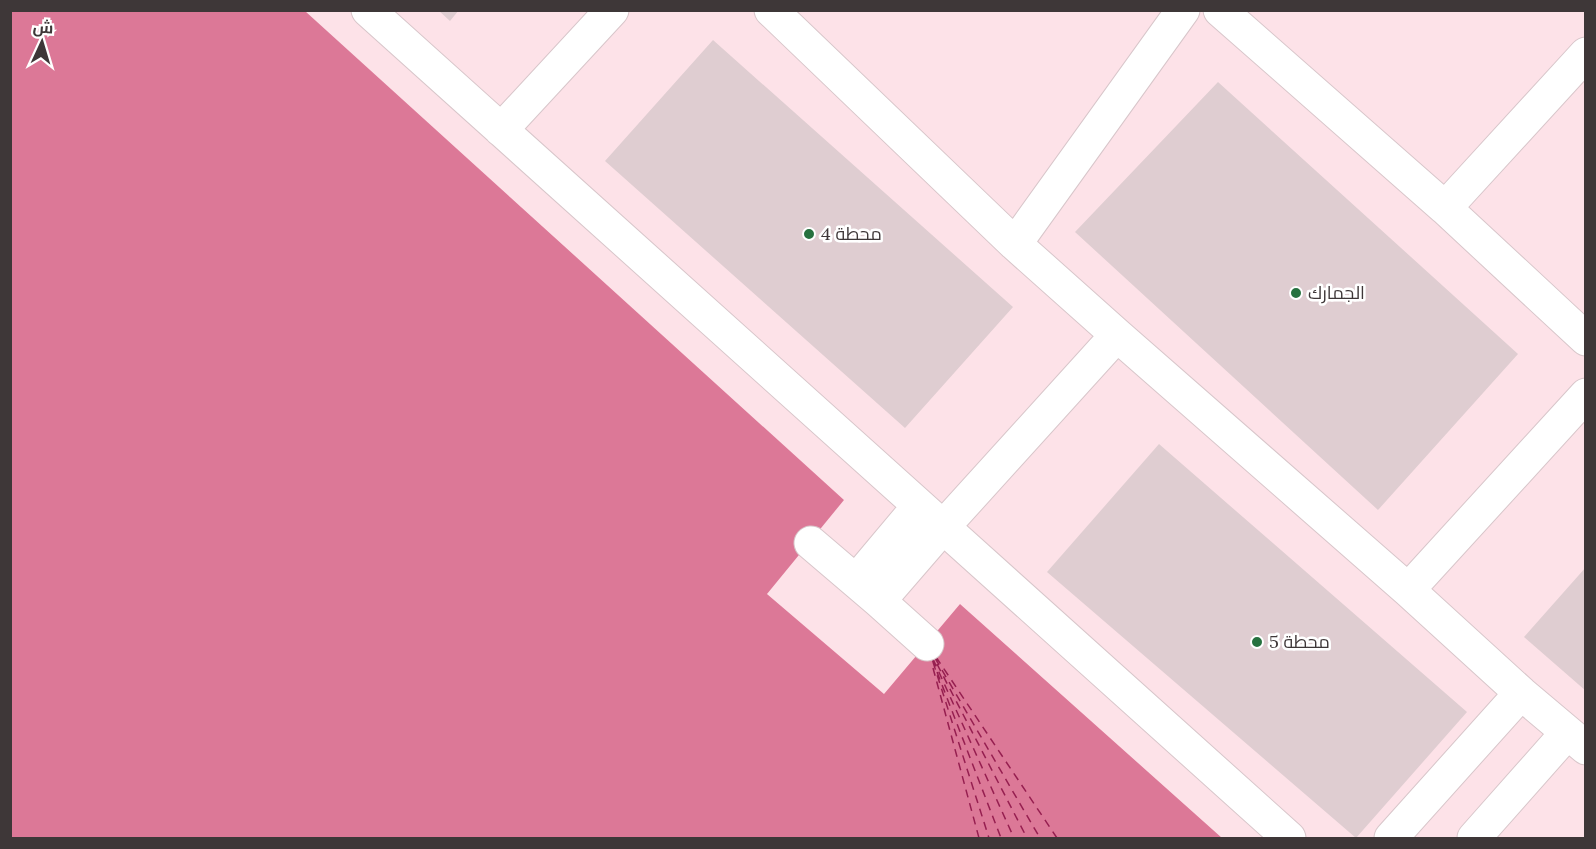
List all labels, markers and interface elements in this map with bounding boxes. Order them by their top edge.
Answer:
north arrow [12,12,72,72]
text: ش [32,16,54,38]
place label: محطة 4 [821,222,882,245]
marker: محطة 4 [802,227,816,241]
place label: الجمارك [1308,281,1365,304]
marker: الجمارك [1289,286,1303,300]
place label: محطة 5 [1269,630,1330,653]
marker: محطة 5 [1250,635,1264,649]

